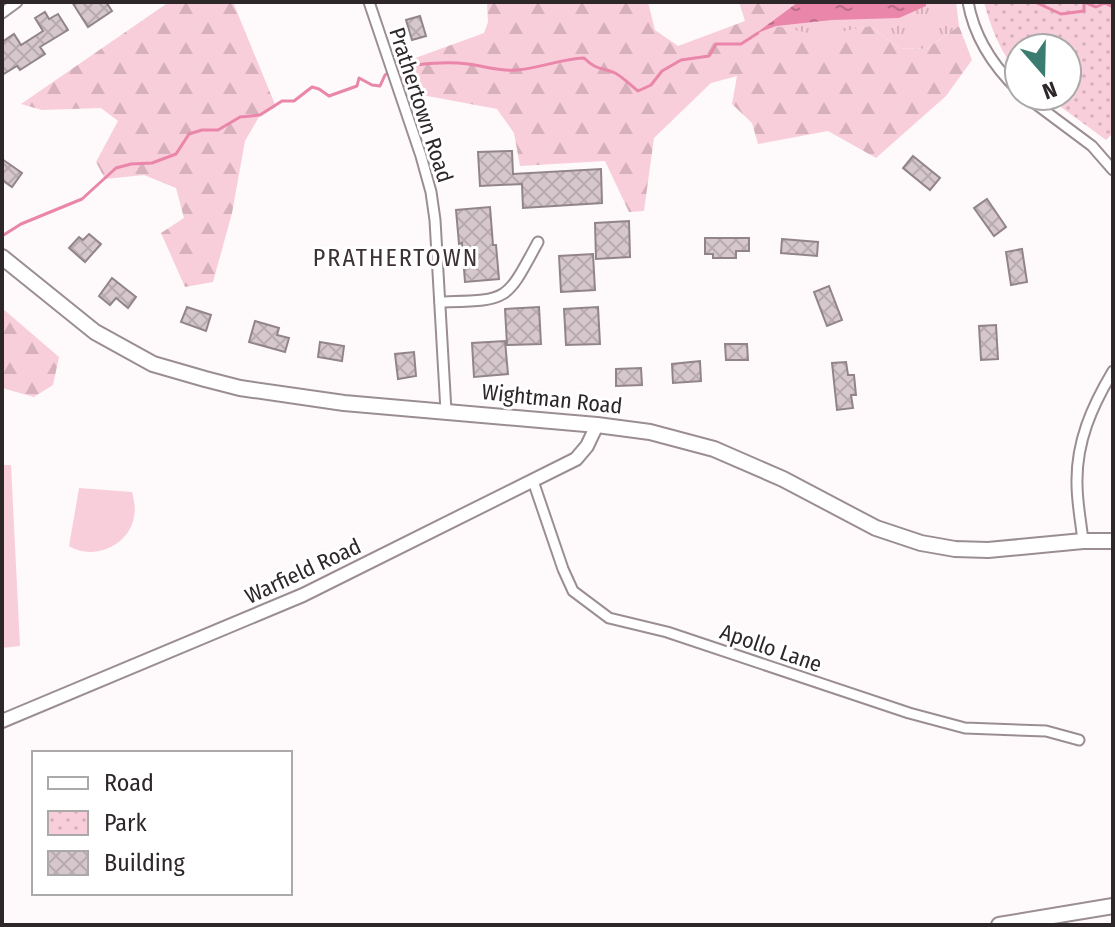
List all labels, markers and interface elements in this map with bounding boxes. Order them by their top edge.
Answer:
street label: Prathertown Road [383,24,459,186]
north arrow [1003,32,1083,112]
text: N [1039,75,1060,105]
district label: PRATHERTOWN [313,244,479,272]
street label: Wightman Road [480,378,624,420]
street label: Warfield Road [241,532,365,610]
street label: Apollo Lane [717,618,825,678]
legend [32,751,292,895]
text: Road [104,769,154,797]
text: Park [104,809,147,837]
text: Building [104,849,186,877]

